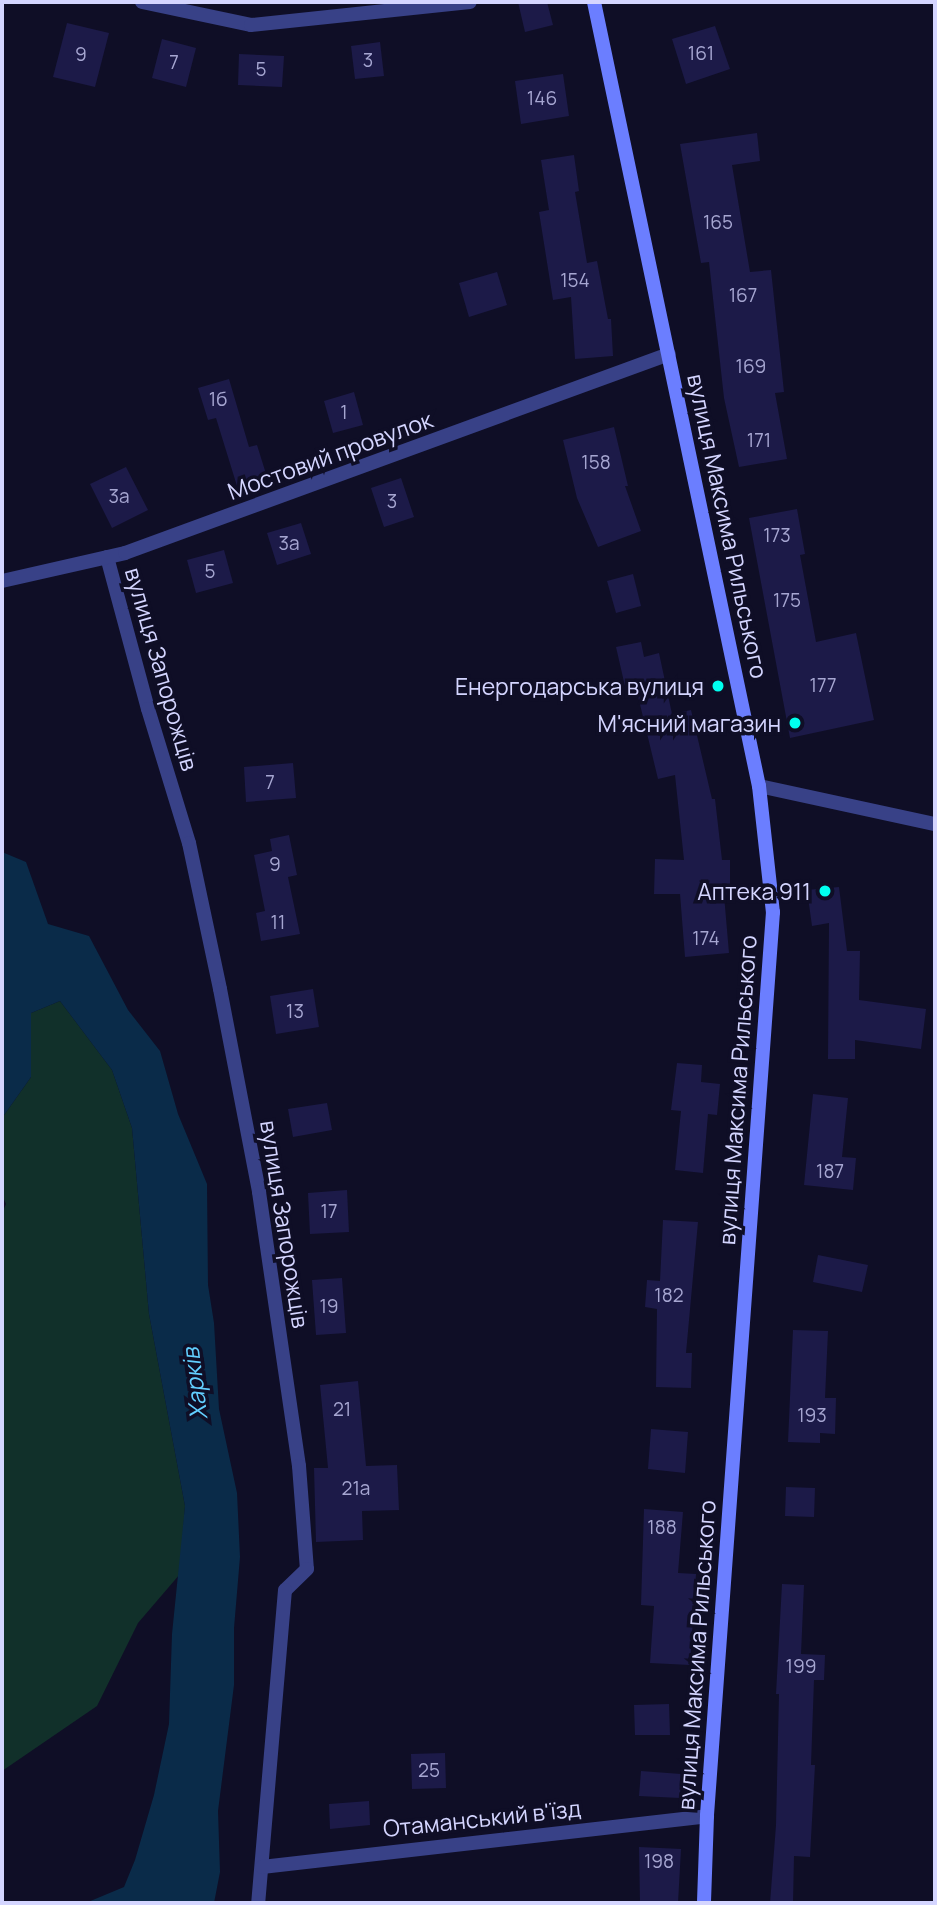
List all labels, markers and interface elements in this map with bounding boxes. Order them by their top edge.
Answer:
house number: 161 [688,43,714,65]
house number: 9 [75,44,87,66]
house number: 3 [363,50,373,72]
house number: 7 [169,52,179,74]
house number: 5 [256,59,266,81]
house number: 146 [527,88,557,110]
house number: 165 [703,212,733,234]
house number: 154 [560,270,590,292]
house number: 167 [729,285,757,307]
house number: 169 [736,356,766,378]
street label: вулиця Максима Рильського [682,371,774,681]
house number: 1б [209,389,227,411]
house number: 1 [340,402,348,424]
street label: Мостовий провулок [224,405,436,505]
house number: 171 [747,430,771,452]
house number: 158 [581,452,611,474]
house number: 3а [108,486,130,508]
house number: 3 [387,491,397,513]
house number: 173 [763,525,791,547]
house number: 3а [278,533,300,555]
house number: 5 [205,561,215,583]
street label: вулиця Запорожців [120,564,204,774]
house number: 175 [773,590,801,612]
place label: Енергодарська вулиця [455,672,704,700]
house number: 177 [810,675,836,697]
marker: Енергодарська вулиця [710,678,726,694]
place label: М'ясний магазин [598,709,781,737]
marker: М'ясний магазин [787,715,803,731]
house number: 7 [265,772,275,794]
house number: 9 [269,854,281,876]
place label: Аптека 911 [697,877,811,905]
marker: Аптека 911 [817,883,833,899]
house number: 11 [271,912,285,934]
house number: 174 [692,928,720,950]
street label: вулиця Максима Рильського [712,934,762,1246]
house number: 13 [286,1001,304,1023]
street label: вулиця Запорожців [255,1118,315,1330]
house number: 187 [816,1161,844,1183]
house number: 17 [321,1201,337,1223]
house number: 182 [654,1285,684,1307]
house number: 19 [319,1296,339,1318]
water label: Харків [175,1346,213,1422]
house number: 21 [333,1399,351,1421]
house number: 193 [797,1405,827,1427]
house number: 21а [342,1478,370,1500]
street label: вулиця Максима Рильського [671,1499,721,1811]
house number: 188 [647,1517,677,1539]
house number: 199 [786,1656,816,1678]
house number: 25 [418,1760,440,1782]
street label: Отаманський в'їзд [382,1794,582,1842]
house number: 198 [644,1851,674,1873]

